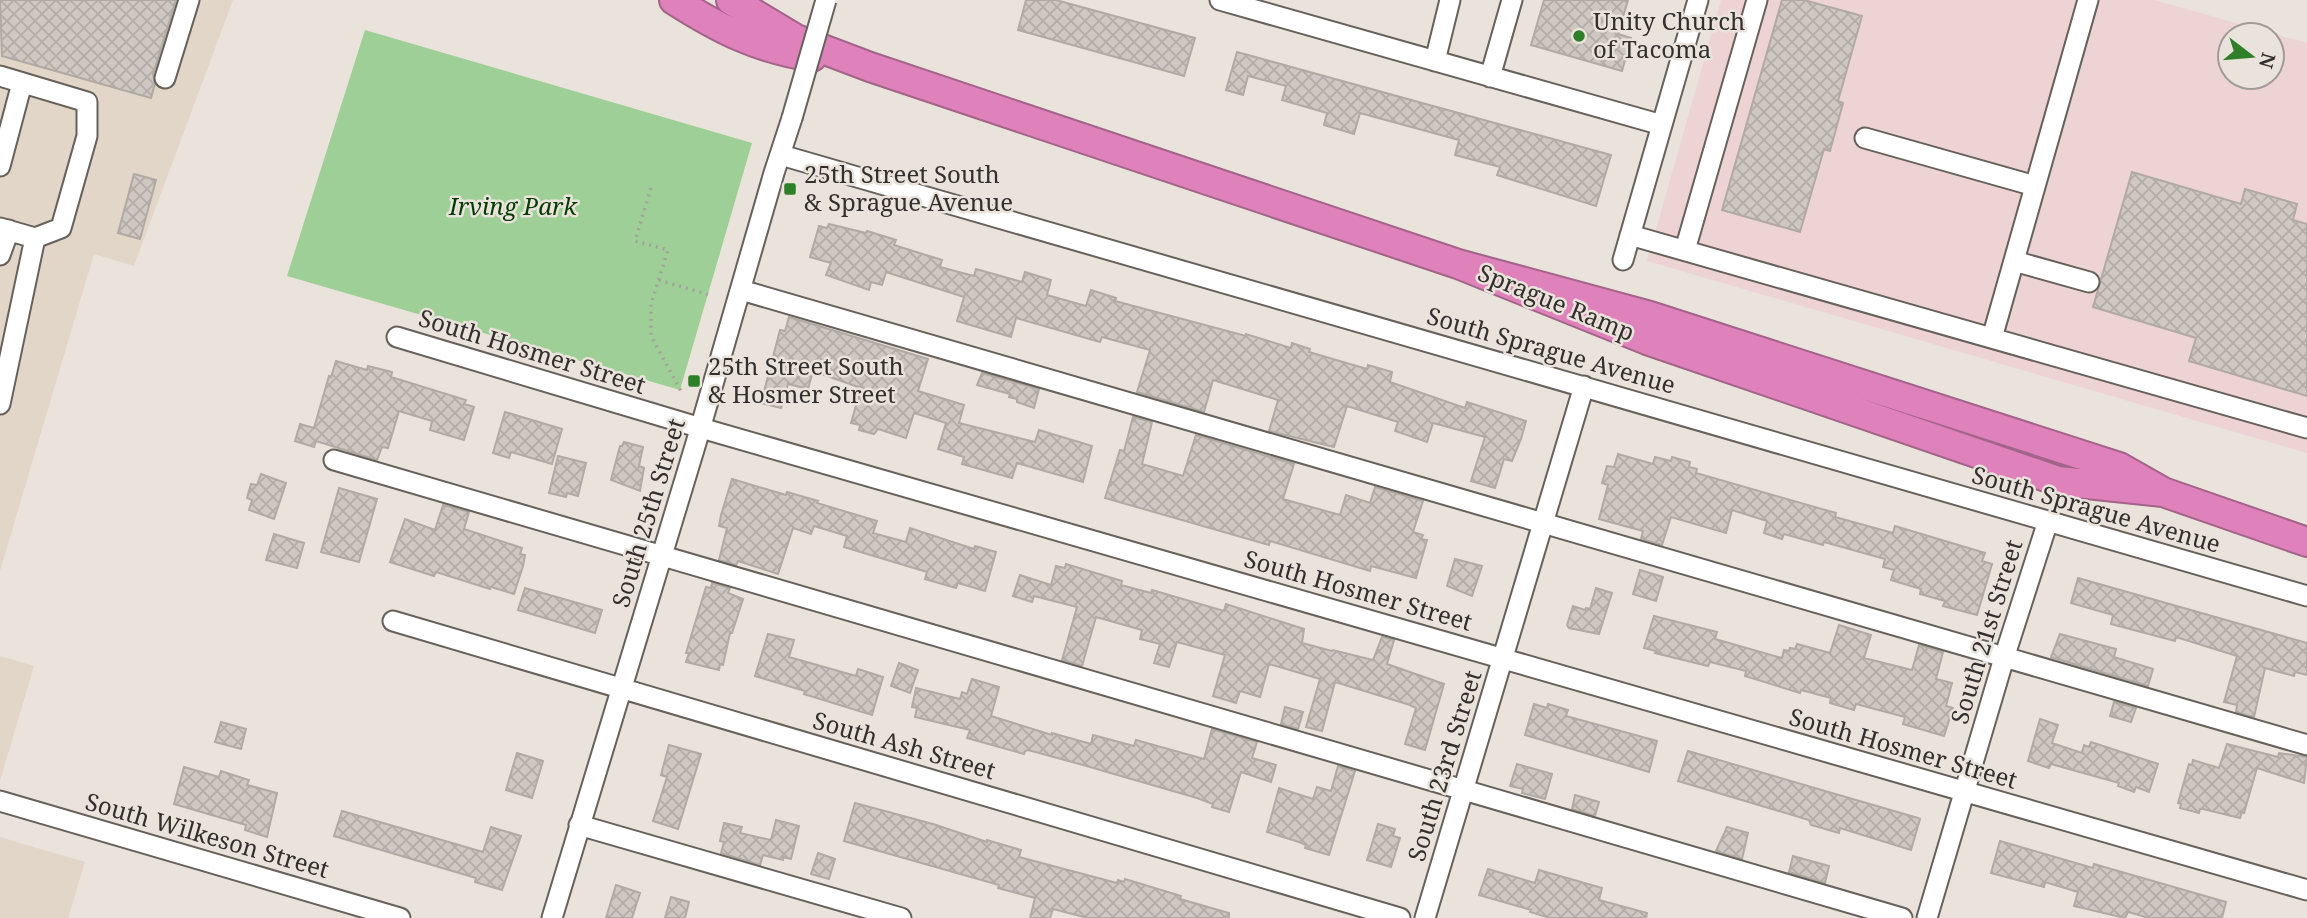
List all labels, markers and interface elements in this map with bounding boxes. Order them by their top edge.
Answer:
place label: Unity Church of Tacoma [1593,4,1745,65]
north arrow [2216,21,2286,91]
marker: Unity Church of Tacoma [1571,28,1587,44]
text: N [2253,50,2282,71]
place label: 25th Street South & Sprague Avenue [804,157,1013,218]
marker: 25th Street South & Sprague Avenue [782,181,798,197]
park label: Irving Park [448,189,578,222]
street label: Sprague Ramp [1473,255,1640,348]
street label: South Sprague Avenue [1423,298,1680,401]
street label: South Hosmer Street [415,300,650,401]
place label: 25th Street South & Hosmer Street [708,349,904,410]
marker: 25th Street South & Hosmer Street [686,373,702,389]
street label: South 25th Street [603,414,692,611]
street label: South Sprague Avenue [1968,457,2225,560]
street label: South 21st Street [1942,535,2029,728]
street label: South Hosmer Street [1241,541,1476,638]
street label: South 23rd Street [1399,666,1488,865]
street label: South Hosmer Street [1786,699,2021,796]
street label: South Ash Street [809,703,999,786]
street label: South Wilkeson Street [82,784,333,885]

